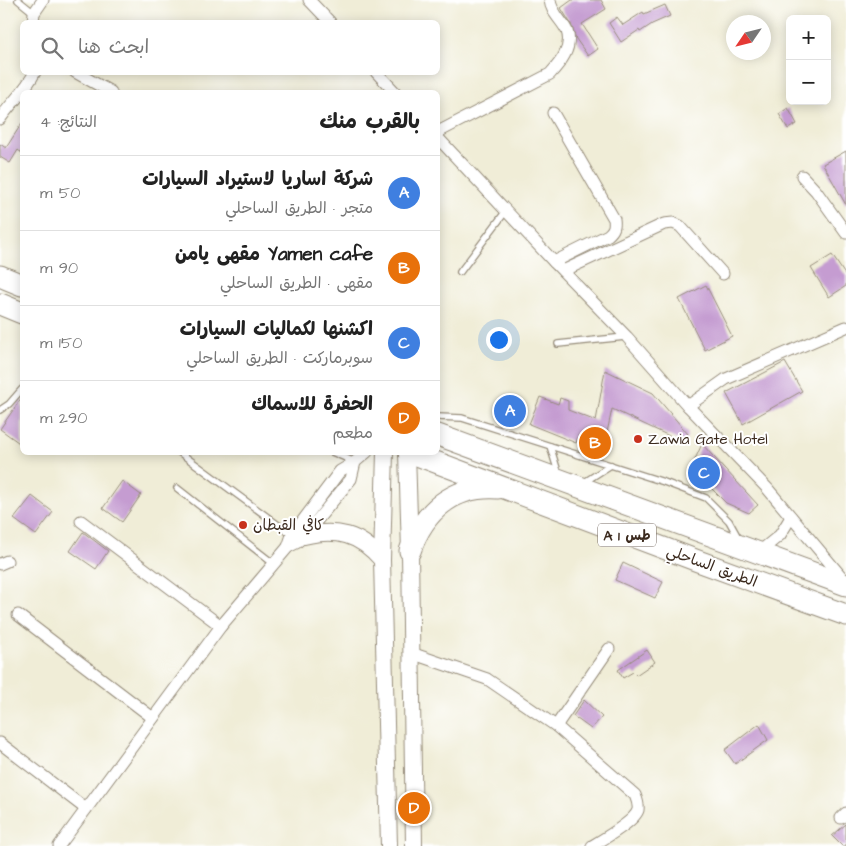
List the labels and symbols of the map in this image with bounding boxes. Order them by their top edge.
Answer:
north arrow [726,15,771,60]
your location [486,327,512,353]
pin: A [494,392,526,430]
pin: B [579,424,611,462]
place label: Zawia Gate Hotel [648,429,768,450]
marker: Zawia Gate Hotel [632,433,644,445]
pin: C [688,454,720,492]
place label: كافي القبطان [253,515,324,536]
marker: كافي القبطان [237,519,249,531]
road number: A 1 طس [598,524,656,546]
street label: الطريق الساحلي [663,540,760,594]
pin: D [398,789,430,827]

